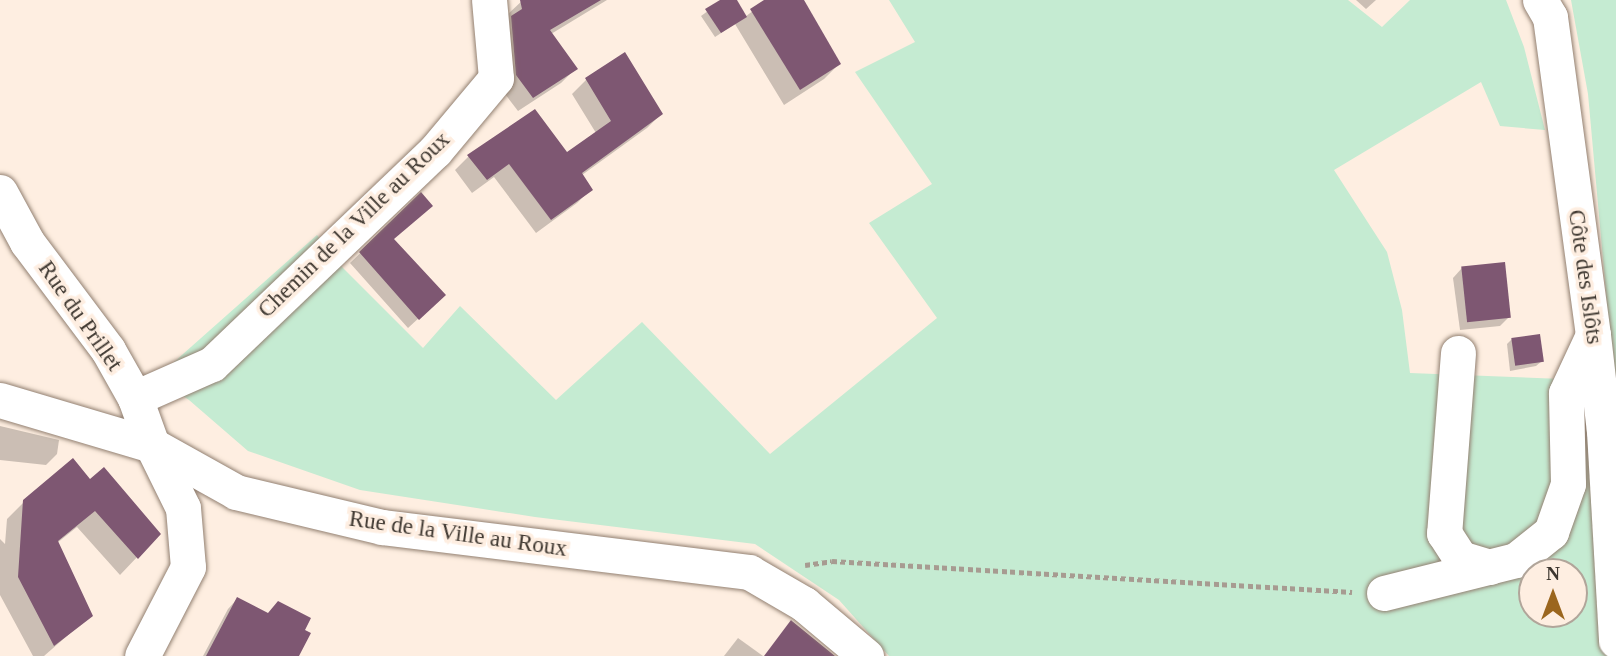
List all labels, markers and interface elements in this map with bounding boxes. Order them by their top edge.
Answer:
street label: Chemin de la Ville au Roux [252,126,456,324]
street label: Côte des Islôts [1562,208,1608,346]
street label: Rue du Prillet [32,256,128,376]
street label: Rue de la Ville au Roux [347,505,569,563]
north arrow [1518,558,1588,628]
text: N [1546,563,1560,584]

